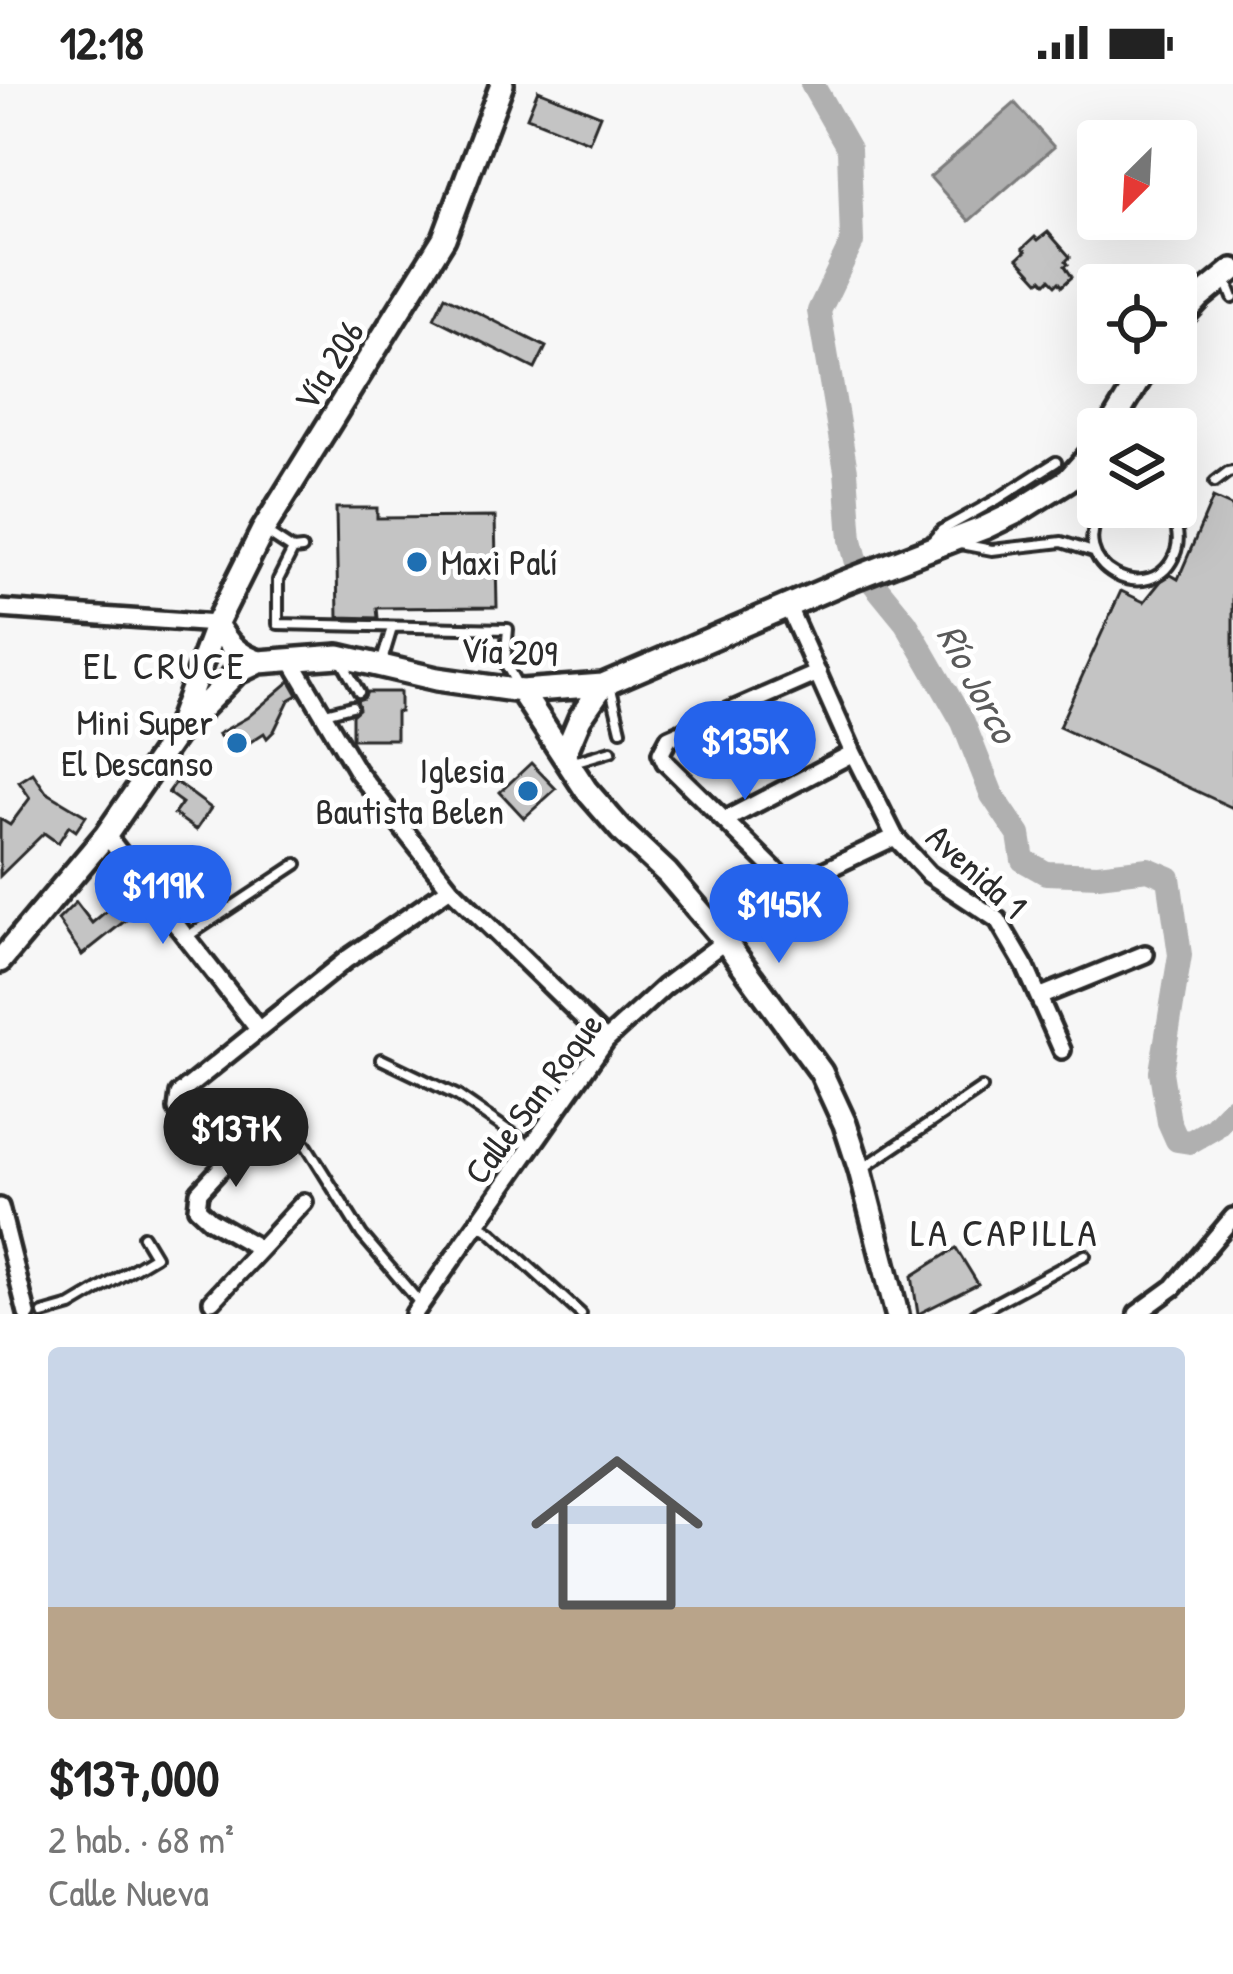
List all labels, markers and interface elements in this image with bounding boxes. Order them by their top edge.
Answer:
text: 12:18 [60,12,144,73]
north arrow [1077,120,1197,240]
map controls [1077,120,1197,528]
button: locate [1077,264,1197,384]
street label: Vía 206 [281,310,374,419]
button: layers [1077,408,1197,528]
place label: Maxi Palí [441,537,558,586]
marker: Maxi Palí [404,549,430,575]
water label: Río Jorco [925,614,1033,754]
street label: Vía 209 [459,623,559,678]
district label: EL CRUCE [83,638,247,691]
place label: Mini Super El Descanso [61,697,213,787]
pin: $135K [661,701,829,803]
text: $135K [701,713,789,766]
marker: Mini Super El Descanso [224,730,250,756]
place label: Iglesia Bautista Belen [315,745,504,835]
marker: Iglesia Bautista Belen [515,778,541,804]
street label: Avenida 1 [916,812,1038,929]
pin: $119K [79,845,247,947]
text: $119K [122,857,204,910]
pin: $145K [695,864,863,966]
text: $145K [736,876,822,929]
street label: Calle San Roque [452,1002,613,1194]
pin: $137K [152,1088,320,1190]
text: $137K [190,1100,282,1153]
district label: LA CAPILLA [911,1205,1099,1258]
icon: home [509,1425,725,1641]
text: $137,000 [48,1743,219,1812]
text: 2 hab. · 68 m² [48,1812,234,1865]
text: Calle Nueva [48,1865,209,1918]

